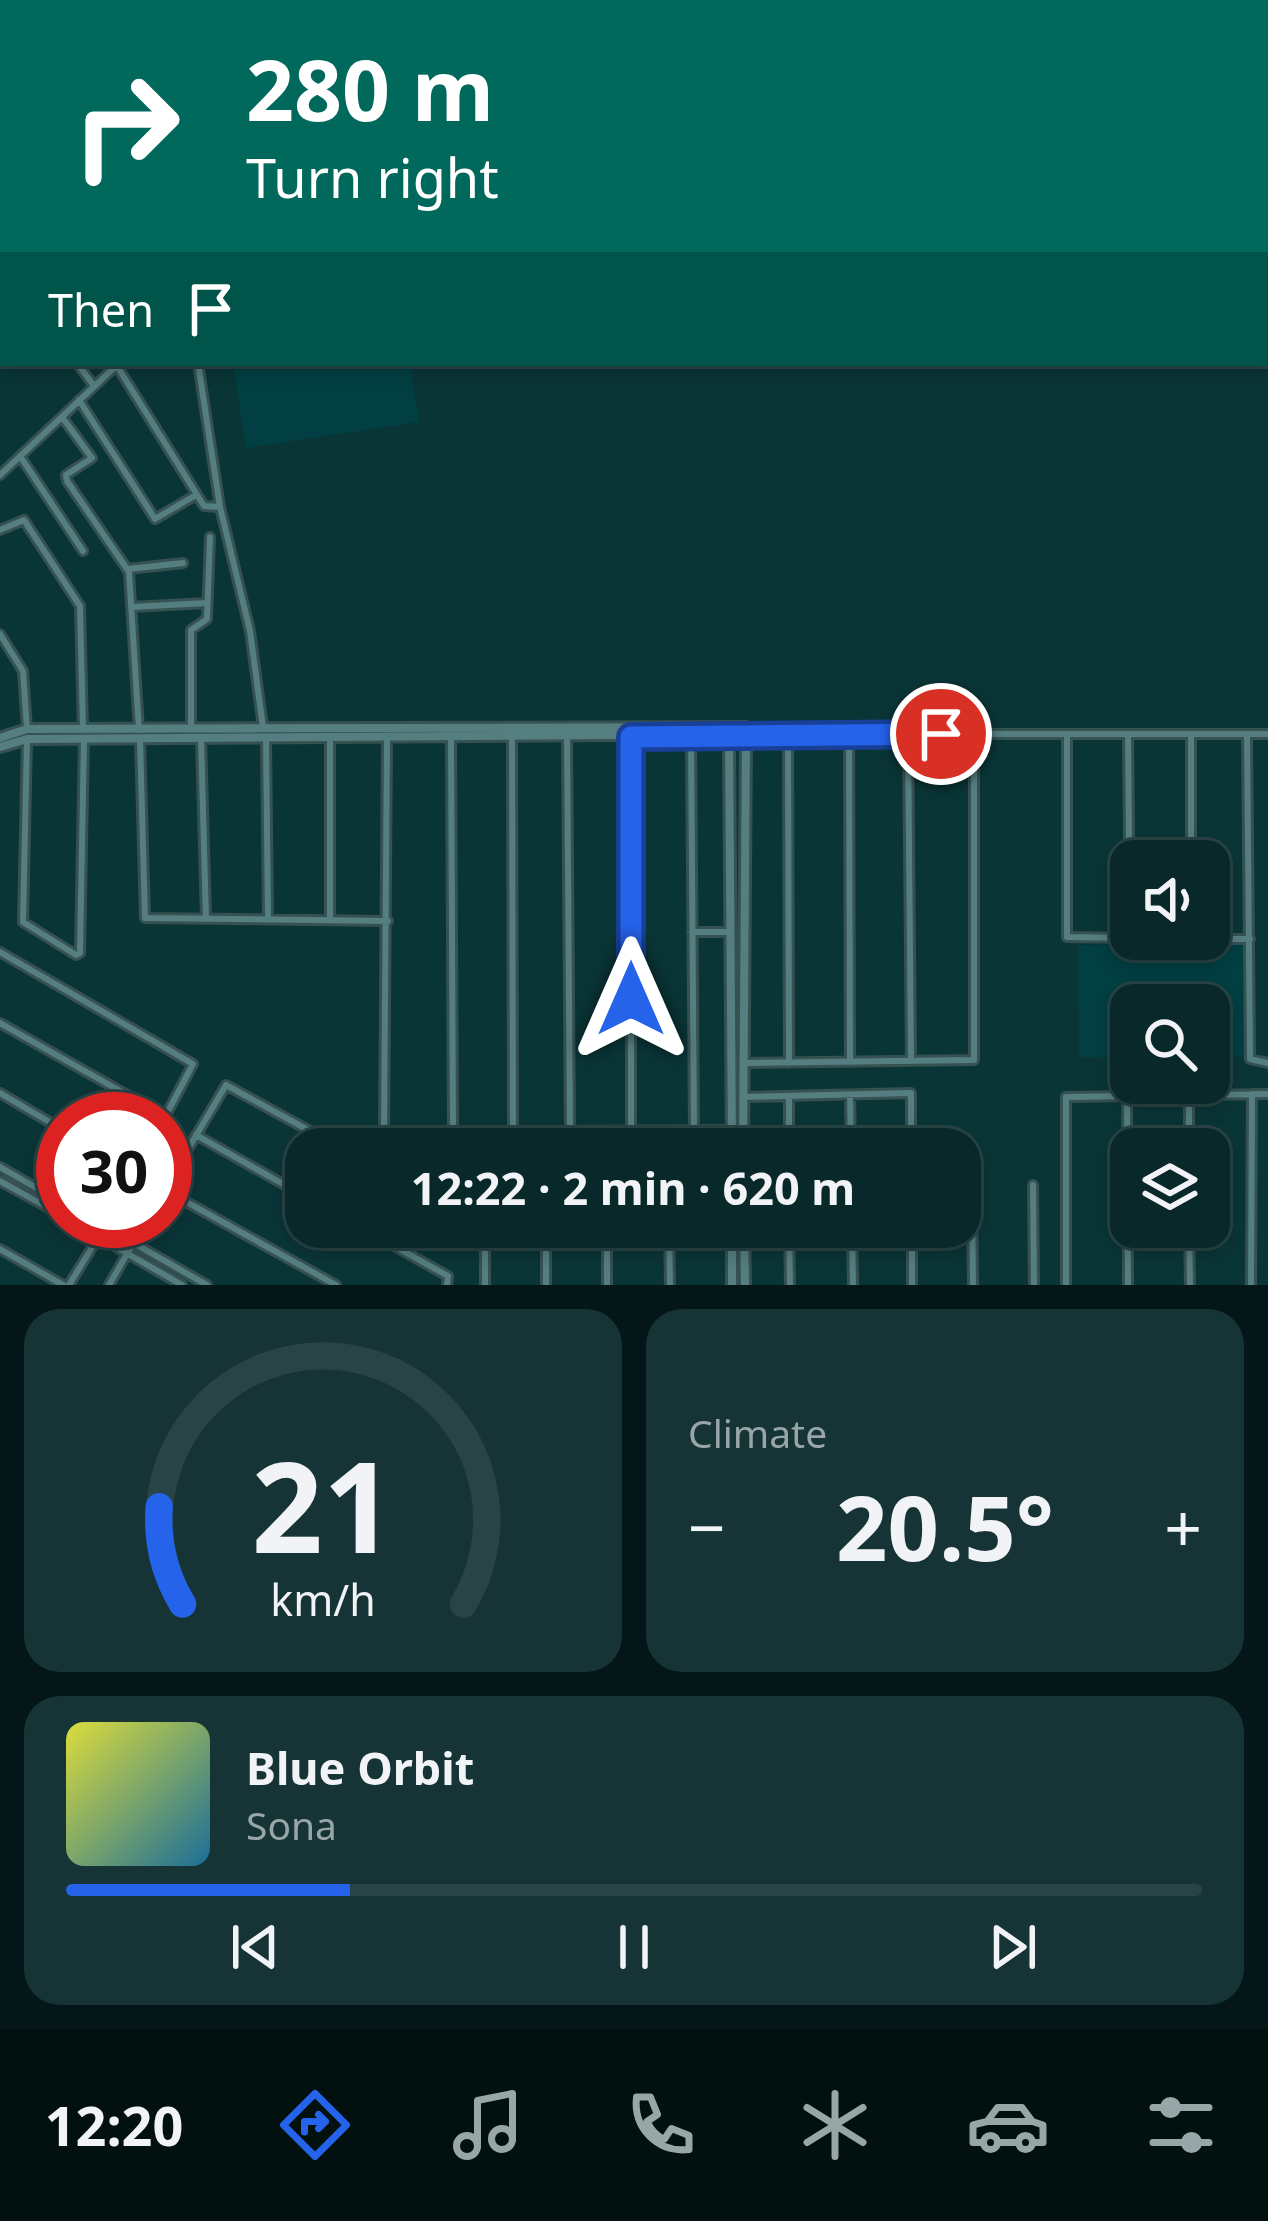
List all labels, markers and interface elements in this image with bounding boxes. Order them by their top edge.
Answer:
text: 280 m [246,31,494,146]
icon: right [48,48,204,204]
text: Turn right [246,140,499,214]
icon: arrive [178,276,244,342]
text: Then [48,279,154,340]
pin [890,683,992,785]
icon: arrive [908,701,974,767]
map controls [1110,840,1230,1248]
button: sound [1110,840,1230,960]
position arrow [568,936,694,1062]
button: search [1110,984,1230,1104]
speed limit sign: 30 [36,1092,192,1248]
button: layers [1110,1128,1230,1248]
text: 12:22 · 2 min · 620 m [411,1157,855,1218]
text: Climate [688,1406,827,1459]
text: 21 [252,1420,394,1590]
text: 20.5° [836,1465,1054,1587]
text: − [688,1481,726,1571]
text: + [1164,1481,1202,1571]
text: km/h [270,1569,376,1628]
text: Blue Orbit [246,1737,474,1798]
text: Sona [246,1798,337,1851]
icon: previous [222,1914,288,1980]
icon: pause [601,1914,667,1980]
icon: next [980,1914,1046,1980]
icon: directions [273,2083,357,2167]
icon: music [446,2083,530,2167]
icon: phone [619,2083,703,2167]
icon: climate [793,2083,877,2167]
icon: car [966,2083,1050,2167]
icon: filters [1139,2083,1223,2167]
text: 12:20 [45,2088,183,2162]

